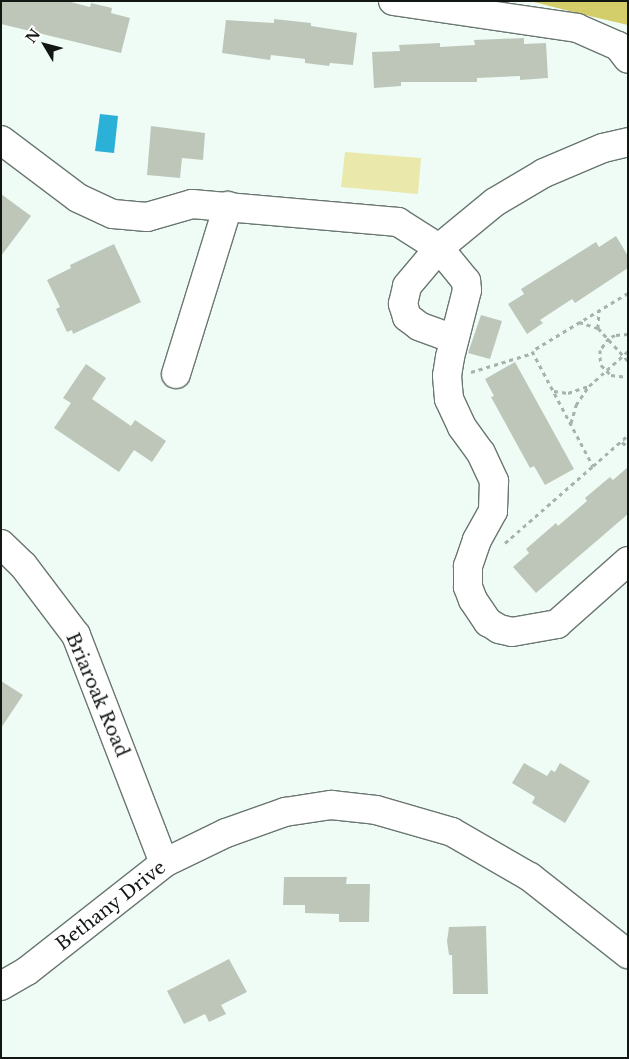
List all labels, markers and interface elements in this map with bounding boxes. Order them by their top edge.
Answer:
north arrow [20,20,70,70]
text: N [22,25,44,47]
street label: Briaroak Road [61,630,133,760]
street label: Bethany Drive [52,856,170,956]

